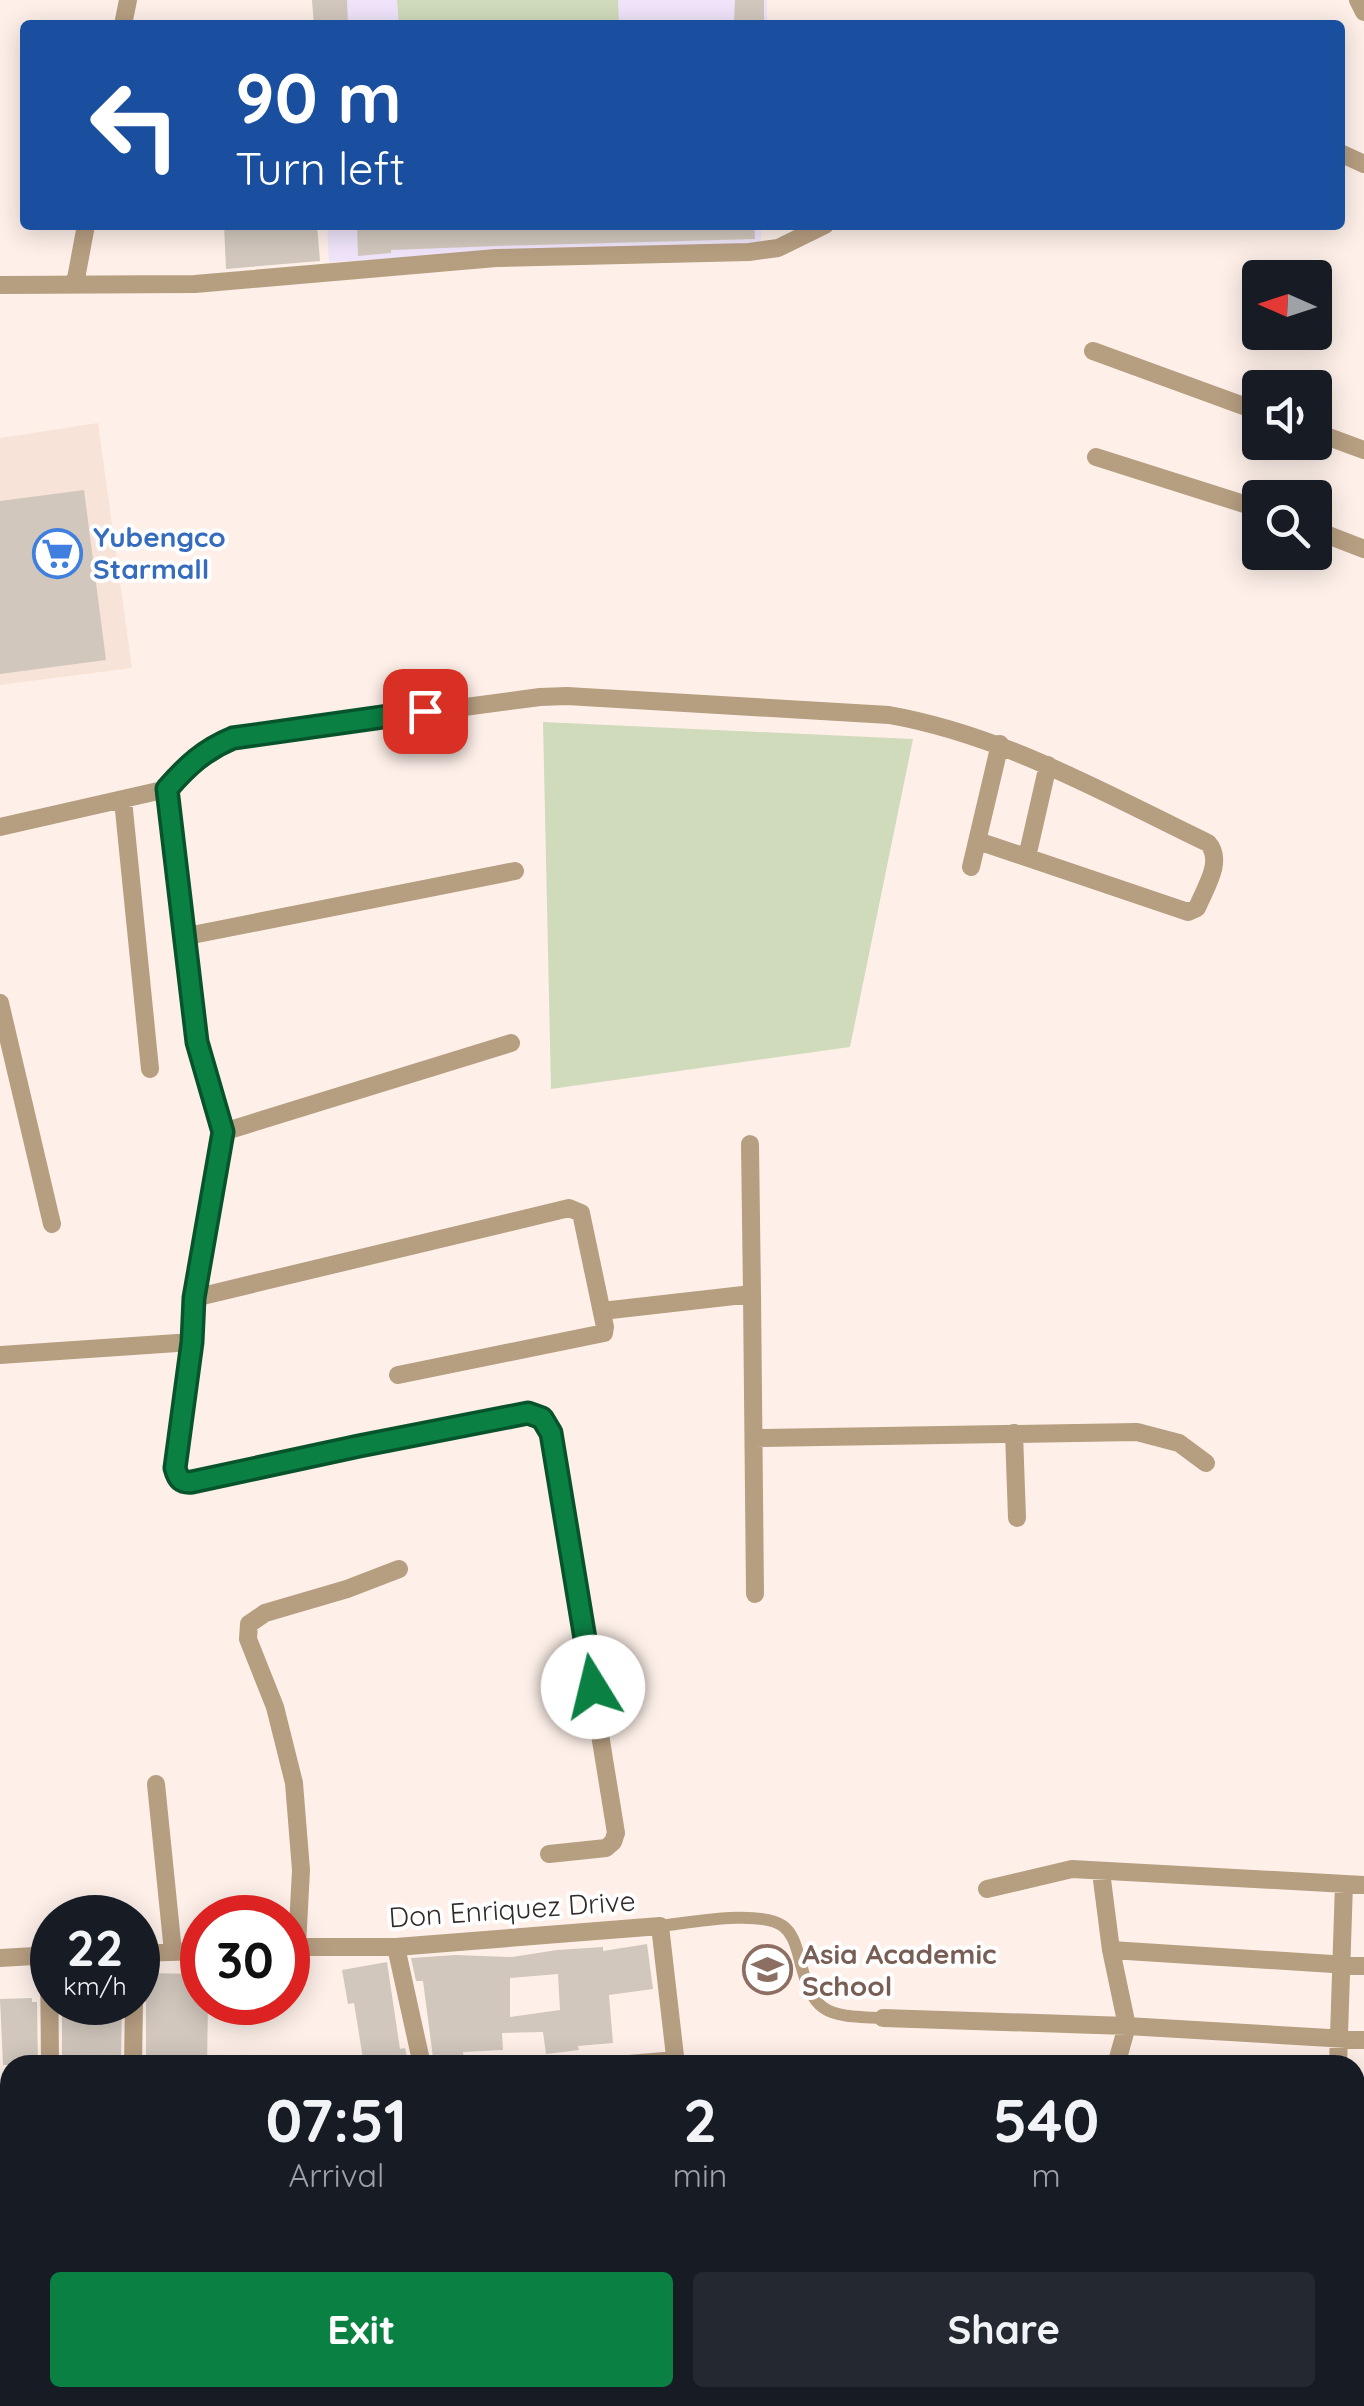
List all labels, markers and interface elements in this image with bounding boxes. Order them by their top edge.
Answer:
text: 90 m [235,53,402,141]
icon: left [70,60,200,190]
text: Turn left [235,140,405,196]
north arrow [1242,260,1332,350]
map controls [1242,260,1332,570]
button: sound [1242,370,1332,460]
button: search [1242,480,1332,570]
place label: Yubengco Starmall [93,519,226,586]
supermarket icon: Yubengco Starmall [32,527,84,579]
pin [383,669,468,754]
icon: arrive [398,684,453,739]
position arrow [541,1635,645,1739]
street label: Don Enriquez Drive [387,1882,636,1935]
speed limit sign: 30 [180,1895,310,2025]
text: 22 [67,1916,123,1979]
place label: Asia Academic School [802,1936,997,2003]
school or university icon: Asia Academic School [741,1944,793,1996]
text: km/h [63,1970,127,2001]
text: 07:51 [266,2082,407,2157]
text: 2 [683,2082,717,2157]
text: 540 [993,2082,1099,2157]
text: Arrival [288,2155,384,2195]
text: min [673,2155,727,2195]
text: m [1032,2155,1061,2195]
button: Exit [50,2272,673,2387]
button: Share [693,2272,1315,2387]

